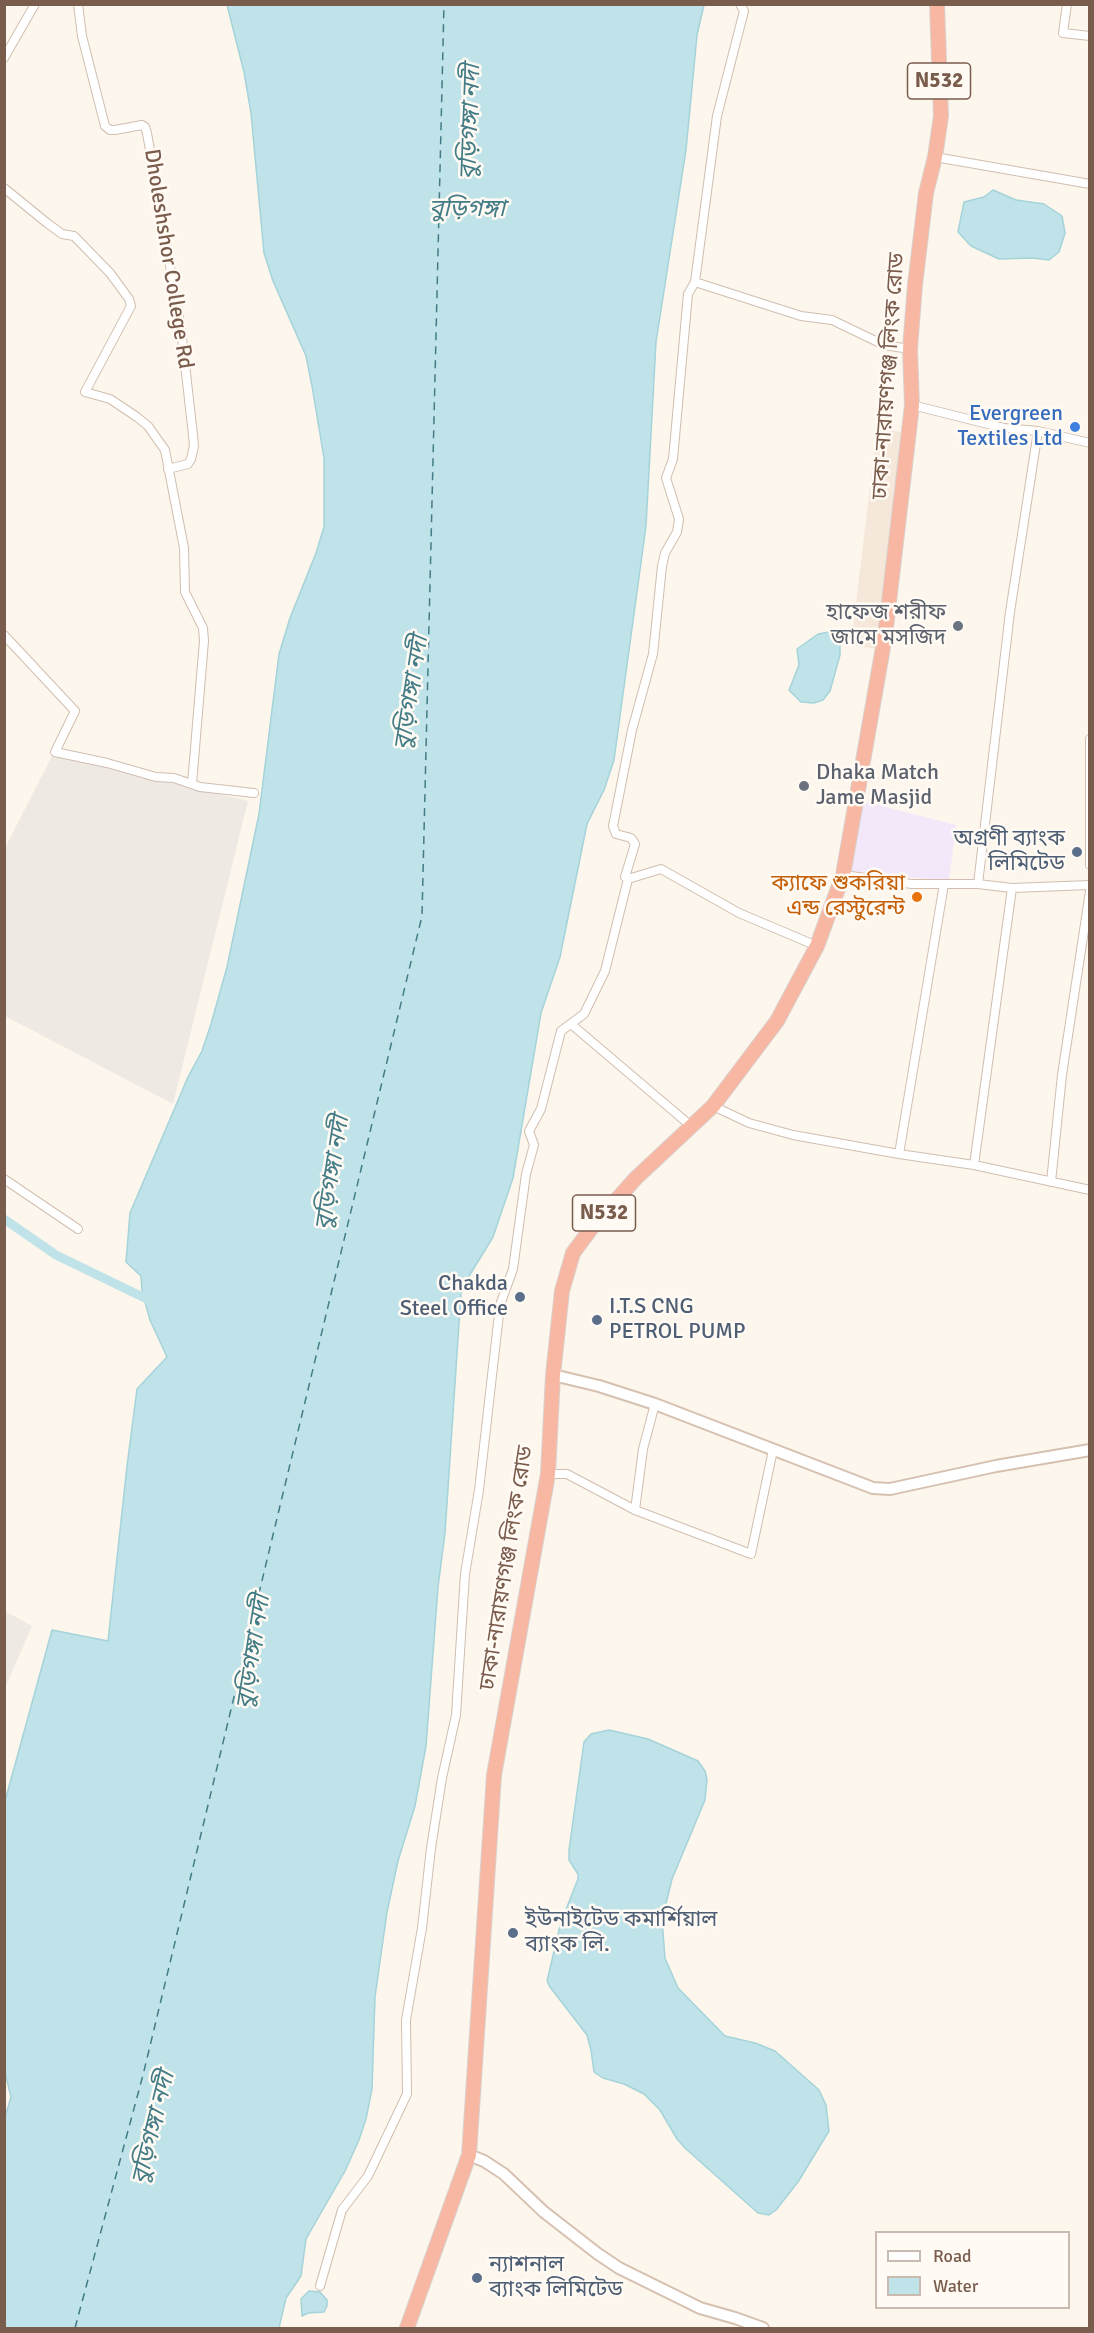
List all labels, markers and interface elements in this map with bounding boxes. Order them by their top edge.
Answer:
road number: N532 [908,63,970,99]
water label: বুড়িগঙ্গা নদী [455,64,487,180]
street label: Dholeshshor College Rd [138,147,198,371]
water label: বুড়িগঙ্গা [429,196,505,224]
street label: ঢাকা-নারায়ণগঞ্জ লিংক রোড [867,252,911,500]
place label: Evergreen Textiles Ltd [957,401,1063,452]
marker: Evergreen Textiles Ltd [1068,420,1082,434]
place label: হাফেজ শরীফ জামে মসজিদ [826,600,946,652]
marker: হাফেজ শরীফ জামে মসজিদ [951,619,965,633]
water label: বুড়িগঙ্গা নদী [389,634,435,752]
place label: Dhaka Match Jame Masjid [816,760,939,812]
marker: Dhaka Match Jame Masjid [797,779,811,793]
place label: অগ্রণী ব্যাংক লিমিটেড [953,826,1065,878]
marker: অগ্রণী ব্যাংক লিমিটেড [1070,845,1084,859]
place label: ক্যাফে শুকরিয়া এন্ড রেস্টুরেন্ট [771,871,905,922]
marker: ক্যাফে শুকরিয়া এন্ড রেস্টুরেন্ট [910,890,924,904]
water label: বুড়িগঙ্গা নদী [310,1114,356,1232]
road number: N532 [572,1195,636,1231]
place label: Chakda Steel Office [400,1271,508,1322]
marker: Chakda Steel Office [513,1290,527,1304]
place label: I.T.S CNG PETROL PUMP [609,1294,746,1346]
marker: I.T.S CNG PETROL PUMP [590,1313,604,1327]
street label: ঢাকা-নারায়ণগঞ্জ লিংক রোড [475,1444,539,1692]
water label: বুড়িগঙ্গা নদী [231,1593,277,1711]
place label: ইউনাইটেড কমার্শিয়াল ব্যাংক লি. [525,1907,717,1958]
marker: ইউনাইটেড কমার্শিয়াল ব্যাংক লি. [506,1926,520,1940]
water label: বুড়িগঙ্গা নদী [126,2068,182,2188]
legend [875,2231,1070,2309]
text: Road [933,2245,972,2267]
place label: ন্যাশনাল ব্যাংক লিমিটেড [489,2252,623,2304]
marker: ন্যাশনাল ব্যাংক লিমিটেড [470,2271,484,2285]
text: Water [933,2275,978,2297]

